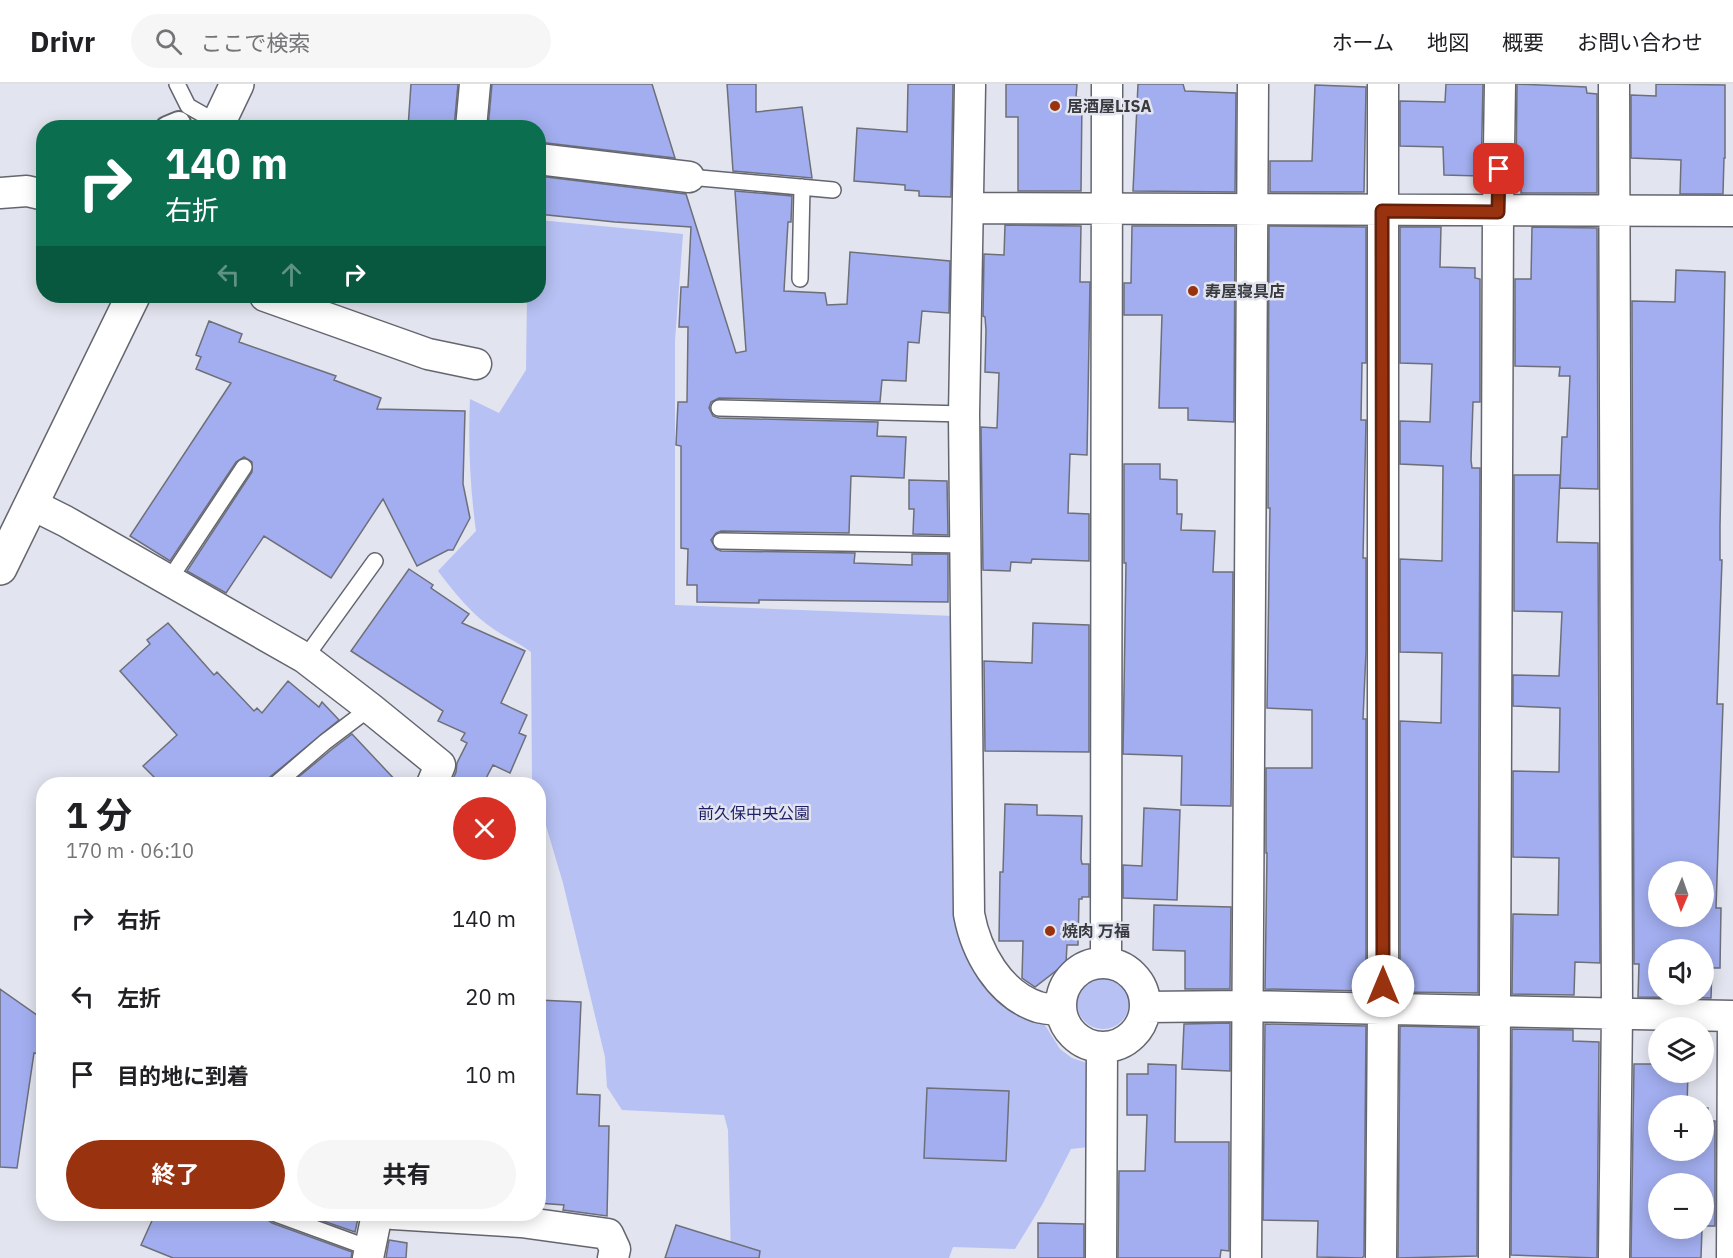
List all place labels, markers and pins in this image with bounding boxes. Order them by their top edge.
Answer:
place label: 居酒屋LISA [1067,96,1151,116]
marker: 居酒屋LISA [1048,99,1062,113]
pin [1473,143,1524,194]
place label: 寿屋寝具店 [1205,281,1285,301]
marker: 寿屋寝具店 [1186,284,1200,298]
place label: 焼肉 万福 [1062,921,1130,941]
marker: 焼肉 万福 [1043,924,1057,938]

